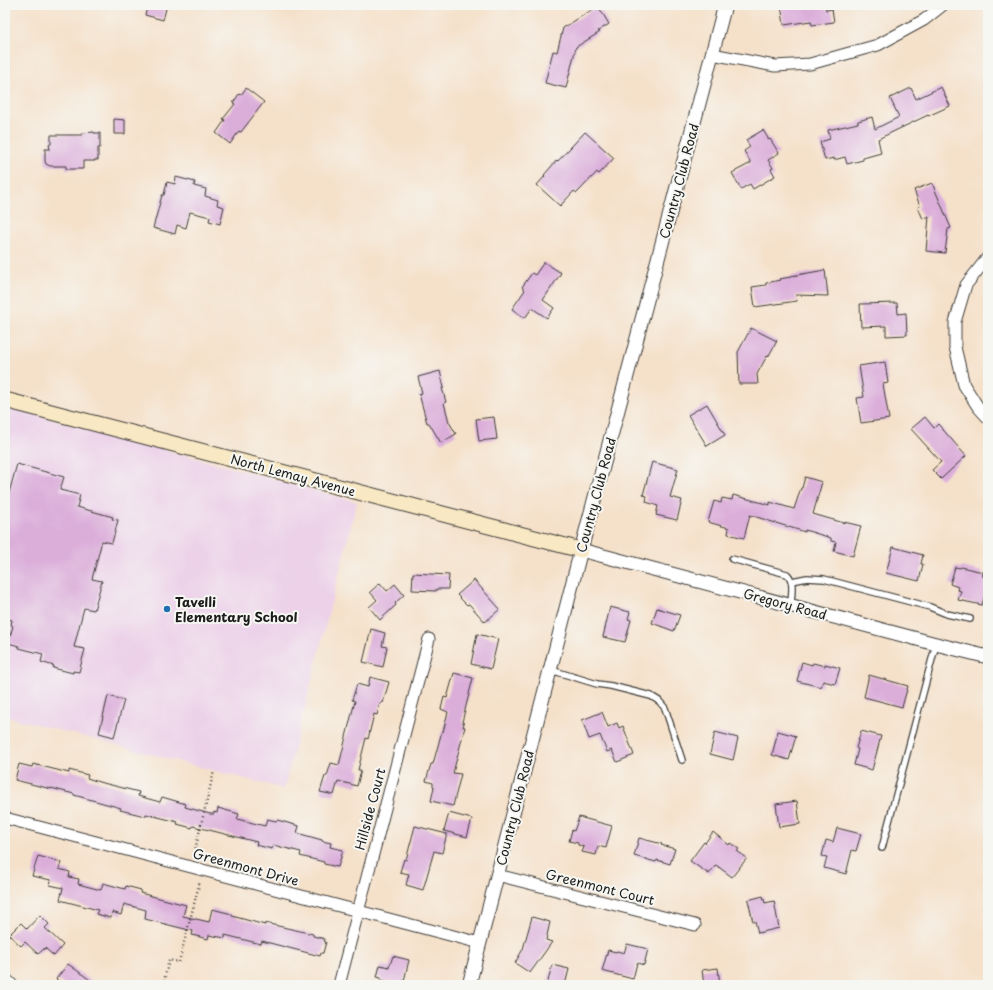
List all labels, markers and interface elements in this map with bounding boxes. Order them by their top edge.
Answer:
street label: Country Club Road [654,121,703,240]
street label: Country Club Road [571,435,620,554]
street label: North Lemay Avenue [229,449,358,500]
street label: Gregory Road [741,583,829,624]
place label: Tavelli Elementary School [175,592,297,626]
marker: Tavelli Elementary School [162,604,172,614]
street label: Country Club Road [491,748,538,868]
street label: Hillside Court [349,766,390,852]
street label: Greenmont Drive [191,843,301,890]
street label: Greenmont Court [544,864,656,909]

